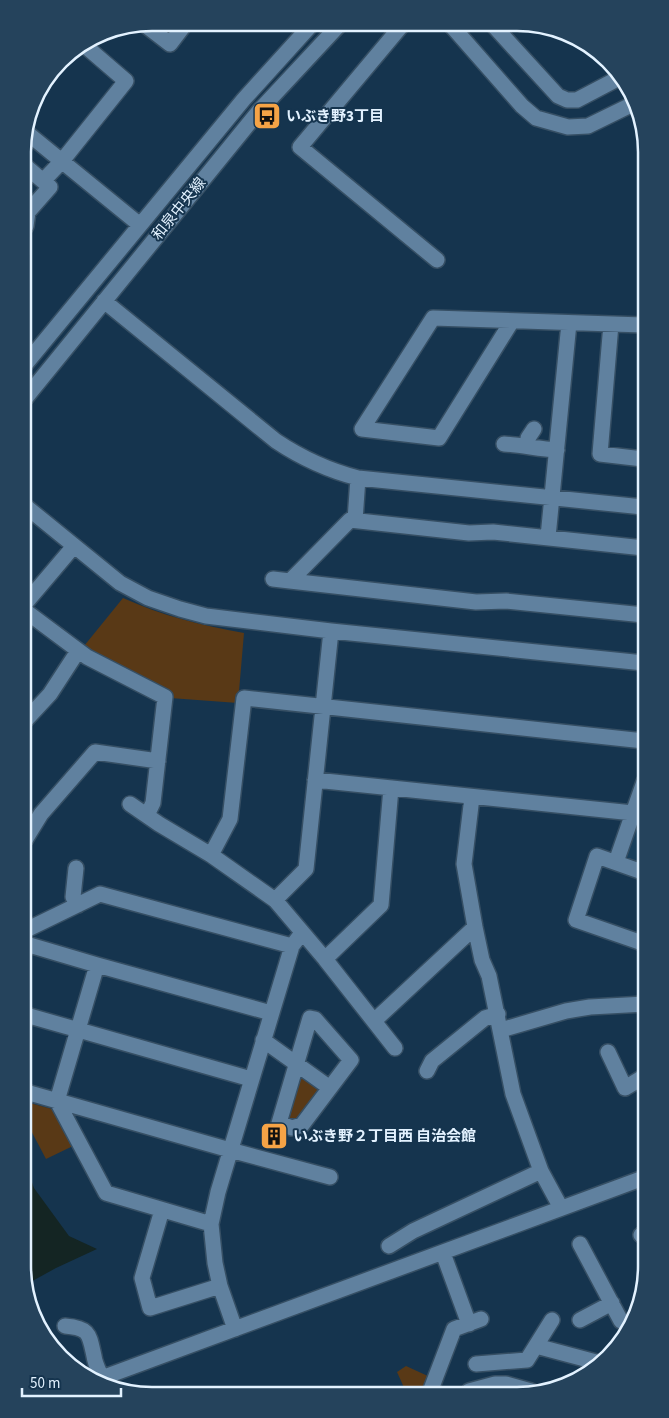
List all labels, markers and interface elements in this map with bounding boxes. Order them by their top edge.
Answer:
bus stop icon: いぶき野3丁目 [252,101,282,131]
place label: いぶき野3丁目 [286,106,384,127]
street label: 和泉中央線 [147,173,211,245]
building icon: いぶき野２丁目西 自治会館 [259,1121,289,1151]
place label: いぶき野２丁目西 自治会館 [293,1126,476,1147]
scale bar [22,1366,121,1398]
text: 50 m [30,1373,60,1394]

